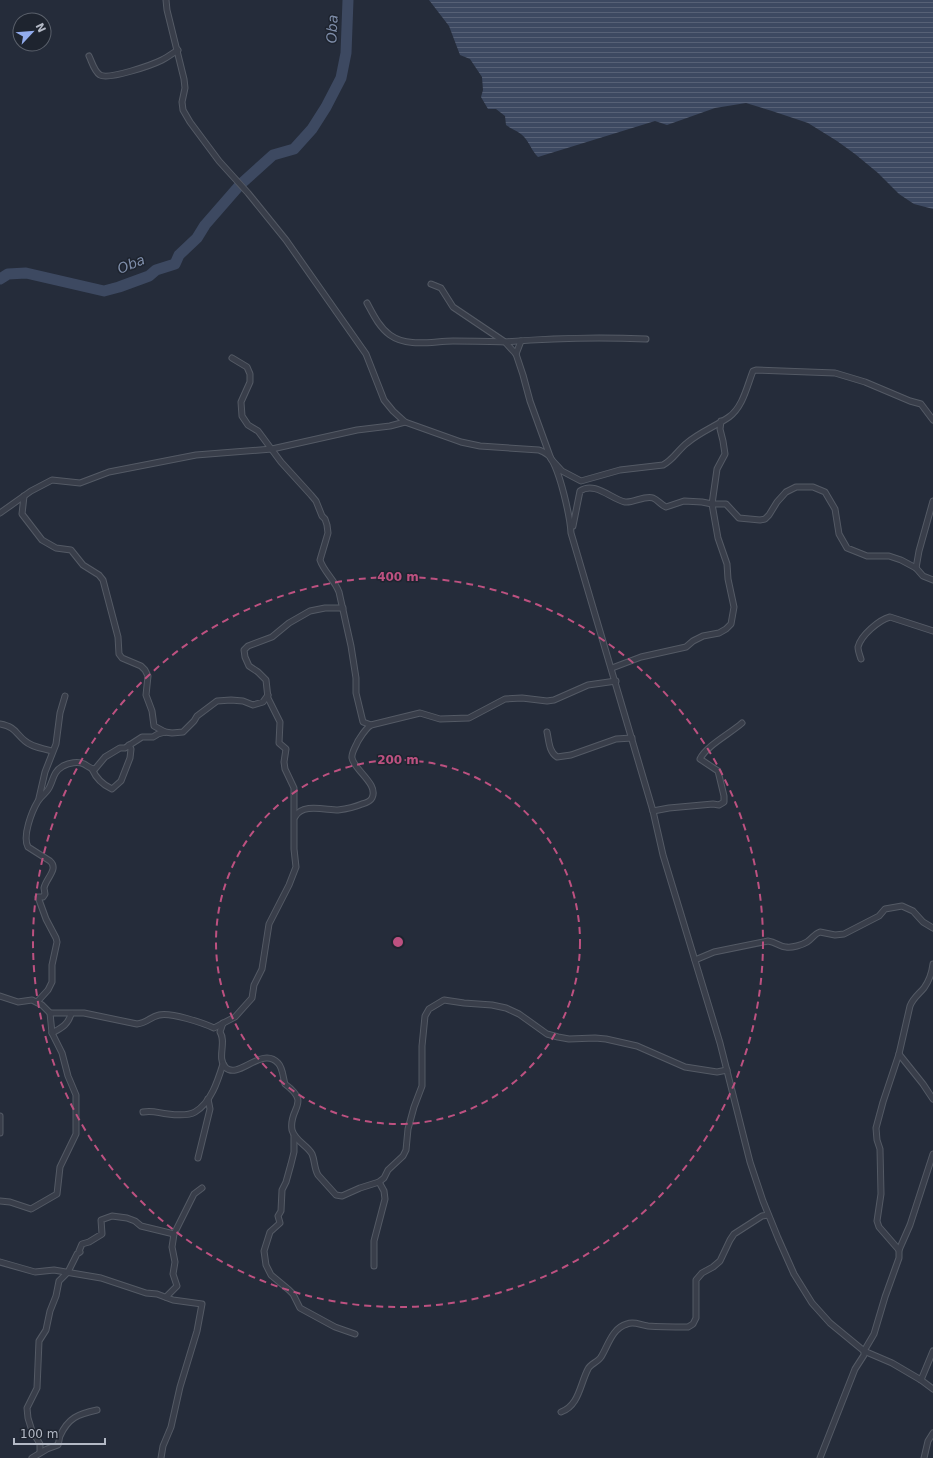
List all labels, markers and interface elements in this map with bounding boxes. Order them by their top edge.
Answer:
north arrow [12,12,52,52]
water label: Oba [323,14,341,44]
text: N [33,21,48,35]
water label: Oba [115,251,147,277]
text: 400 m [377,570,419,584]
text: 200 m [377,753,419,767]
centre of rings [391,935,405,949]
scale bar [14,1420,105,1446]
text: 100 m [20,1427,58,1441]

